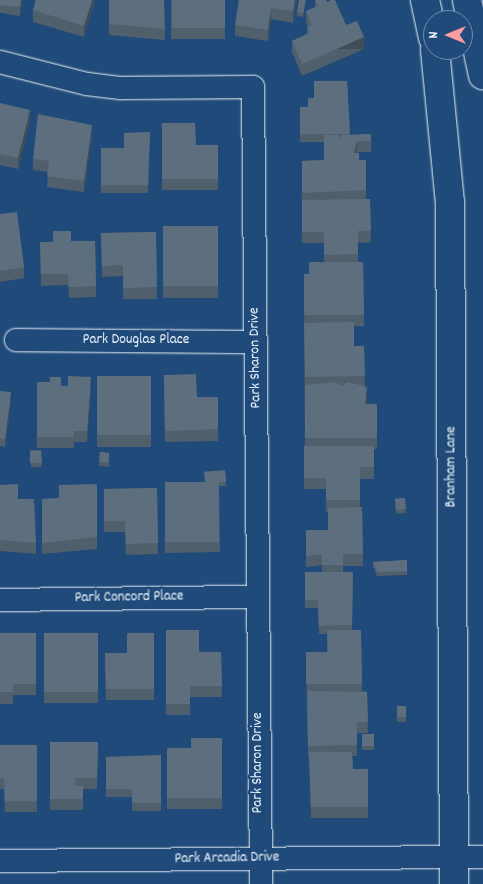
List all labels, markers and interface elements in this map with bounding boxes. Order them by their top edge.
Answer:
north arrow [423,10,473,60]
text: N [424,32,444,38]
street label: Park Sharon Drive [246,307,266,409]
street label: Park Douglas Place [83,332,189,350]
street label: Branham Lane [443,427,461,507]
street label: Park Concord Place [74,588,184,608]
street label: Park Sharon Drive [250,712,268,814]
street label: Park Arcadia Drive [174,849,280,869]

